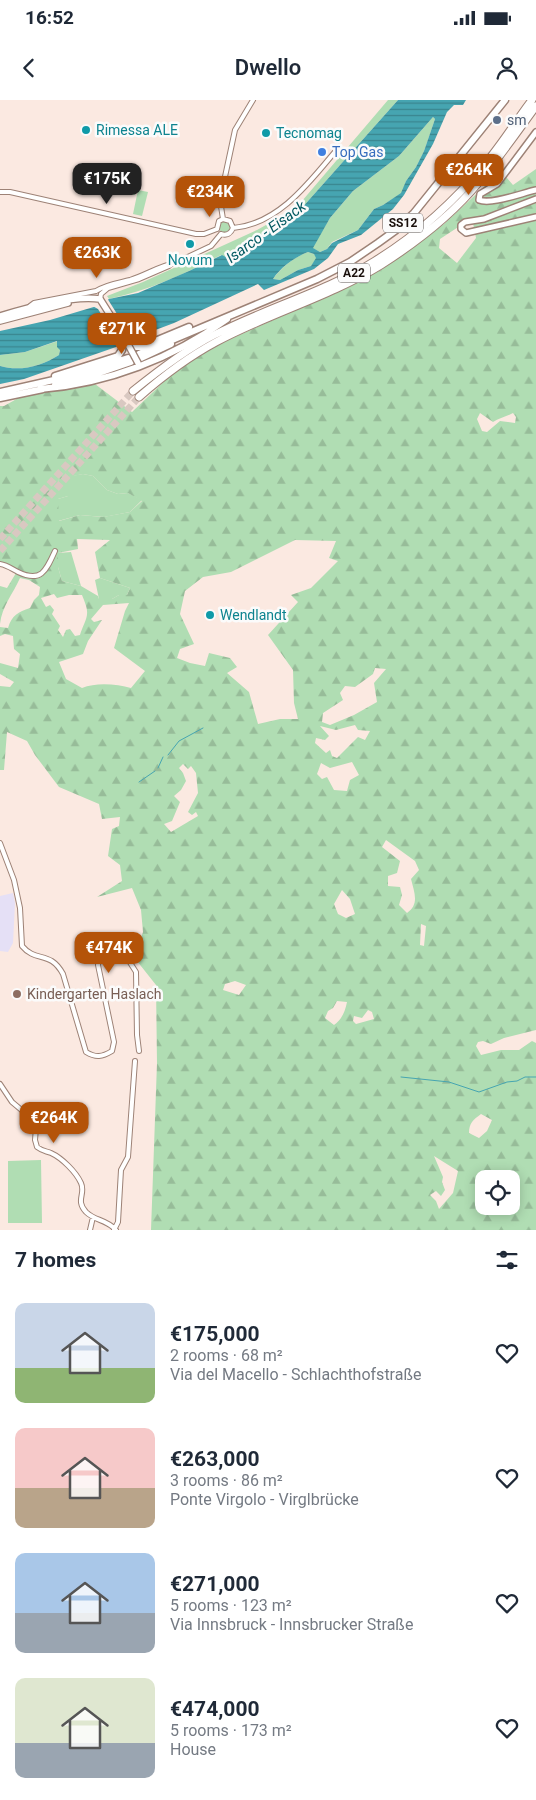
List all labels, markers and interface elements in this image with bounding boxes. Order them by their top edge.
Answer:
text: 16:52 [25,6,74,29]
icon: back [15,54,43,82]
icon: person [493,54,521,82]
text: Dwello [235,55,301,80]
place label: sm [507,112,527,128]
marker: sm [491,114,503,126]
place label: Rimessa ALE [96,122,178,138]
marker: Rimessa ALE [80,124,92,136]
place label: Tecnomag [276,125,342,141]
marker: Tecnomag [260,127,272,139]
place label: Top Gas [332,144,383,160]
marker: Top Gas [316,146,328,158]
pin: €264K [434,154,504,196]
text: €264K [446,160,492,179]
pin: €175K [72,162,142,205]
text: €175K [84,169,130,188]
pin: €234K [175,176,245,218]
text: €234K [187,182,233,201]
water label: Isarco - Eisack [223,197,310,267]
road number: SS12 [383,214,423,232]
pin: €263K [62,236,132,279]
marker: Novum [184,238,196,250]
text: €263K [74,243,120,262]
place label: Novum [168,252,212,268]
road number: A22 [338,264,370,282]
pin: €271K [87,312,157,355]
text: €271K [99,319,145,338]
place label: Wendlandt [220,607,287,623]
marker: Wendlandt [204,609,216,621]
pin: €474K [74,932,144,974]
text: €474K [86,938,132,957]
place label: Kindergarten Haslach [27,986,162,1002]
marker: Kindergarten Haslach [11,988,23,1000]
pin: €264K [19,1102,89,1144]
text: €264K [31,1108,77,1127]
map controls [475,1170,520,1215]
button: locate [475,1170,520,1215]
icon: filters [493,1246,521,1274]
text: 7 homes [15,1248,96,1272]
text: €175,000 [170,1322,260,1346]
icon: home [55,1323,115,1383]
icon: heart [493,1339,521,1367]
text: 2 rooms · 68 m² [170,1346,283,1365]
text: Via del Macello - Schlachthofstraße [170,1365,421,1384]
text: €263,000 [170,1447,260,1471]
icon: home [55,1448,115,1508]
icon: heart [493,1464,521,1492]
text: 3 rooms · 86 m² [170,1471,283,1490]
text: Ponte Virgolo - Virglbrücke [170,1490,359,1509]
text: €271,000 [170,1572,260,1596]
icon: home [55,1573,115,1633]
icon: heart [493,1589,521,1617]
text: 5 rooms · 123 m² [170,1596,292,1615]
text: Via Innsbruck - Innsbrucker Straße [170,1615,413,1634]
text: €474,000 [170,1697,260,1721]
icon: home [55,1698,115,1758]
icon: heart [493,1714,521,1742]
text: 5 rooms · 173 m² [170,1721,292,1740]
text: House [170,1740,216,1759]

